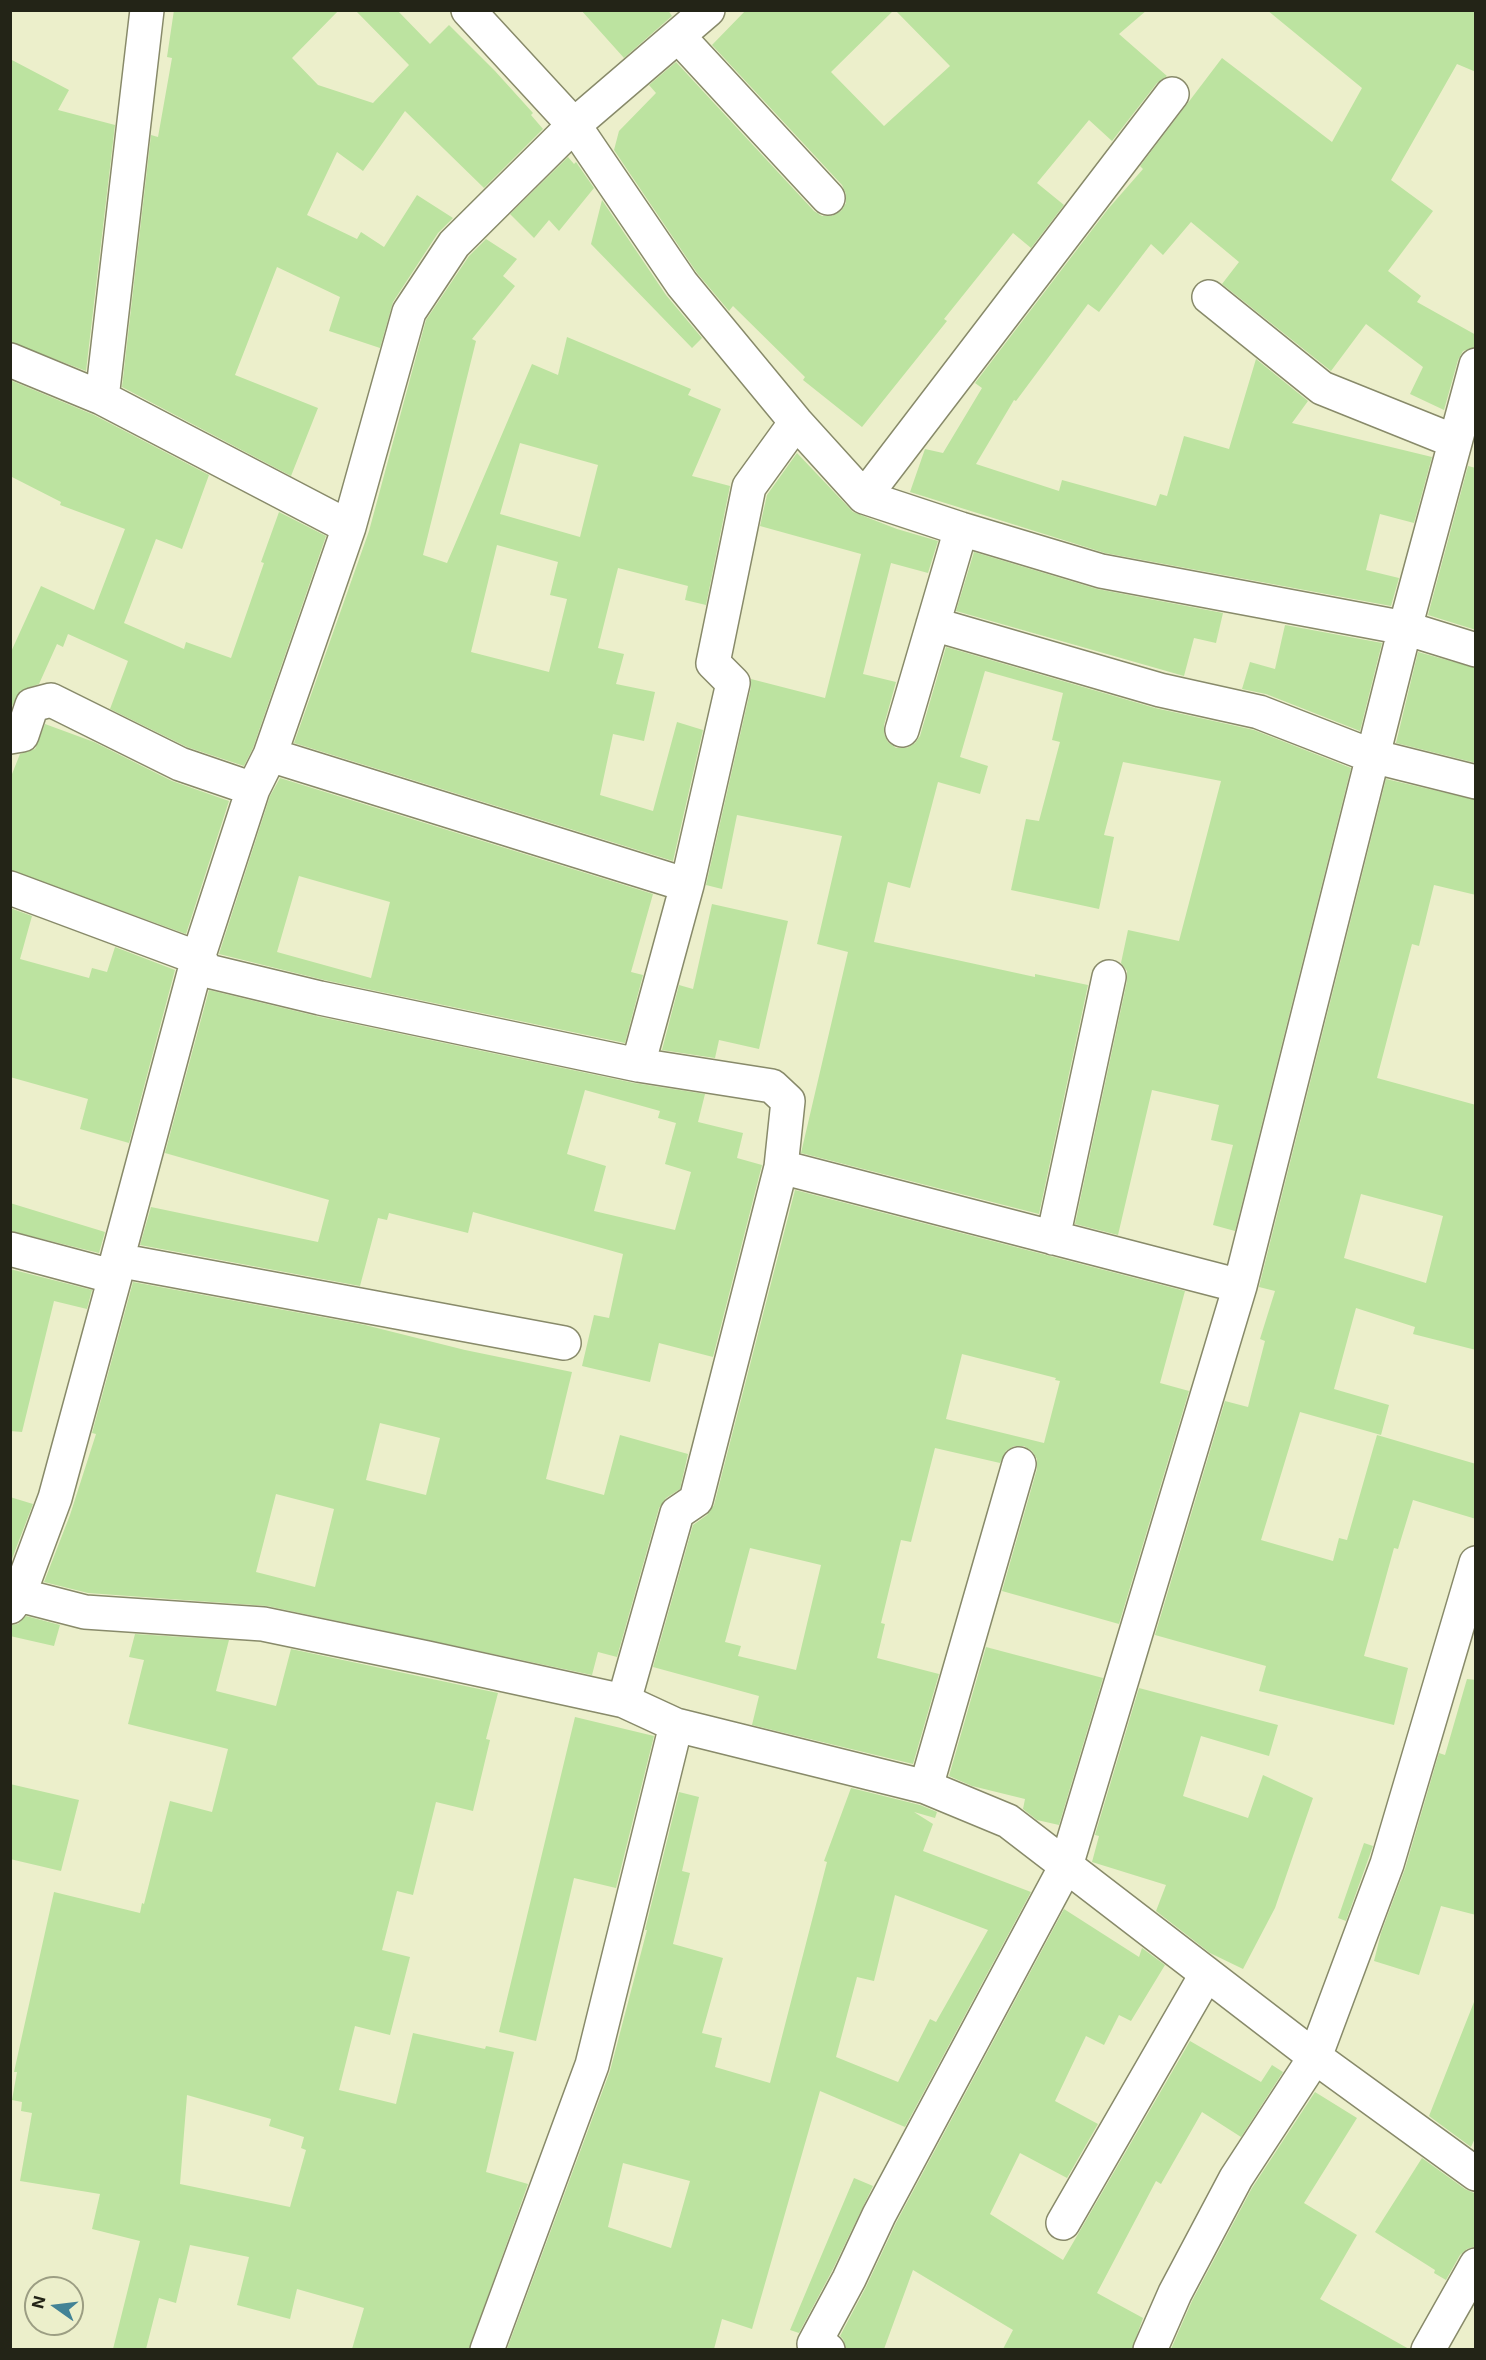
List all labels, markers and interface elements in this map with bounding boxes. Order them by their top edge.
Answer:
north arrow [24,2276,84,2336]
text: N [27,2294,50,2310]

